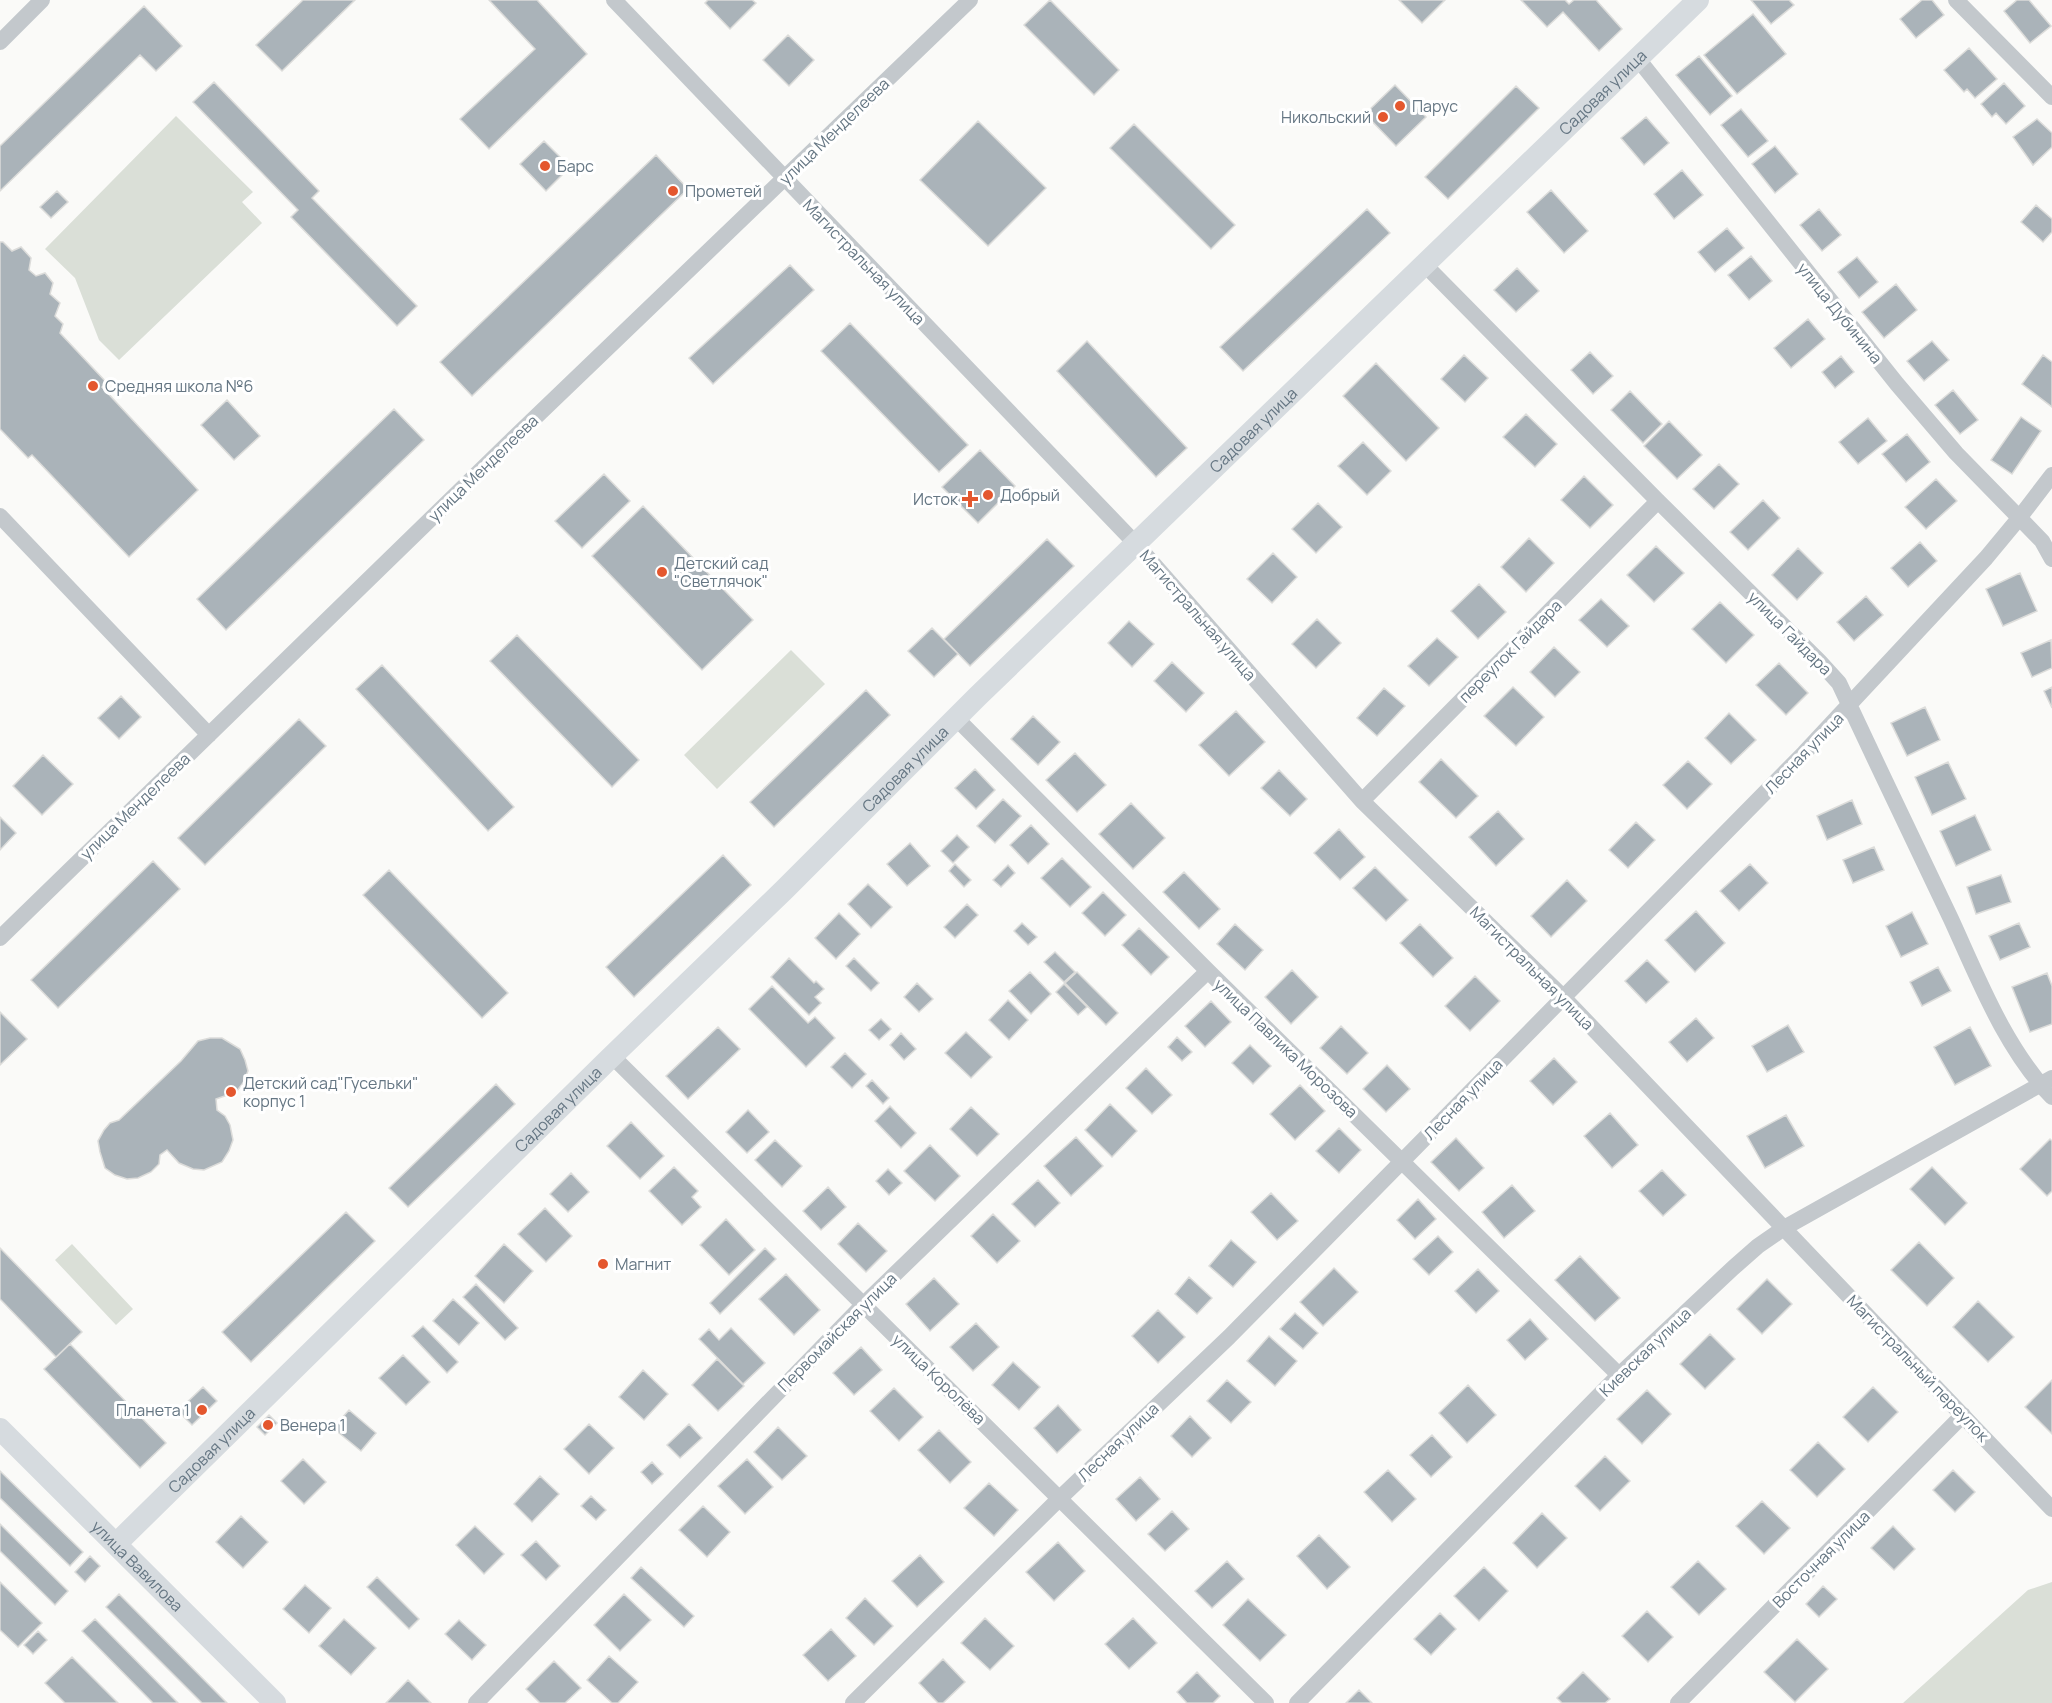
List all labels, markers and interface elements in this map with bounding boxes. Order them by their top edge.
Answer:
street label: Садовая улица [1554,45,1651,140]
street label: улица Менделеева [774,73,894,189]
place label: Парус [1412,95,1458,117]
marker: Парус [1393,99,1407,113]
place label: Никольский [1281,106,1371,128]
marker: Никольский [1376,110,1390,124]
place label: Барс [557,155,594,177]
marker: Барс [538,159,552,173]
place label: Прометей [685,180,762,202]
marker: Прометей [666,184,680,198]
street label: Магистральная улица [798,194,930,330]
street label: улица Дубинина [1792,258,1888,368]
place label: Средняя школа №6 [105,375,254,397]
marker: Средняя школа №6 [86,379,100,393]
street label: Садовая улица [1205,382,1302,478]
street label: улица Менделеева [423,410,543,526]
place label: Добрый [1000,484,1060,506]
place label: Исток [913,488,959,510]
marker: Добрый [981,488,995,502]
marker: Исток [963,492,977,506]
street label: Магистральная улица [1135,545,1261,685]
place label: Детский сад "Светлячок" [674,552,769,592]
marker: Детский сад "Светлячок" [655,565,669,579]
street label: улица Гайдара [1743,586,1837,680]
street label: переулок Гайдара [1454,595,1566,707]
street label: Лесная улица [1760,708,1848,798]
street label: Садовая улица [857,721,953,817]
street label: улица Менделеева [75,748,195,864]
street label: Магистральная улица [1465,901,1599,1035]
street label: улица Павлика Морозова [1209,973,1363,1123]
street label: Лесная улица [1419,1054,1507,1144]
street label: Садовая улица [510,1061,606,1157]
place label: Детский сад"Гусельки" корпус 1 [243,1072,419,1112]
marker: Детский сад"Гусельки" корпус 1 [224,1085,238,1099]
place label: Магнит [615,1253,671,1275]
marker: Магнит [596,1257,610,1271]
street label: Первомайская улица [773,1268,901,1396]
street label: Магистральный переулок [1842,1290,1995,1447]
street label: Киевская улица [1594,1303,1696,1401]
street label: улица Королёва [888,1329,990,1429]
street label: Лесная улица [1073,1398,1163,1486]
place label: Планета 1 [116,1399,190,1421]
street label: Садовая улица [163,1402,260,1498]
marker: Планета 1 [195,1403,209,1417]
place label: Венера 1 [280,1414,346,1436]
marker: Венера 1 [261,1418,275,1432]
street label: Восточная улица [1767,1505,1875,1613]
street label: улица Вавилова [87,1515,188,1616]

